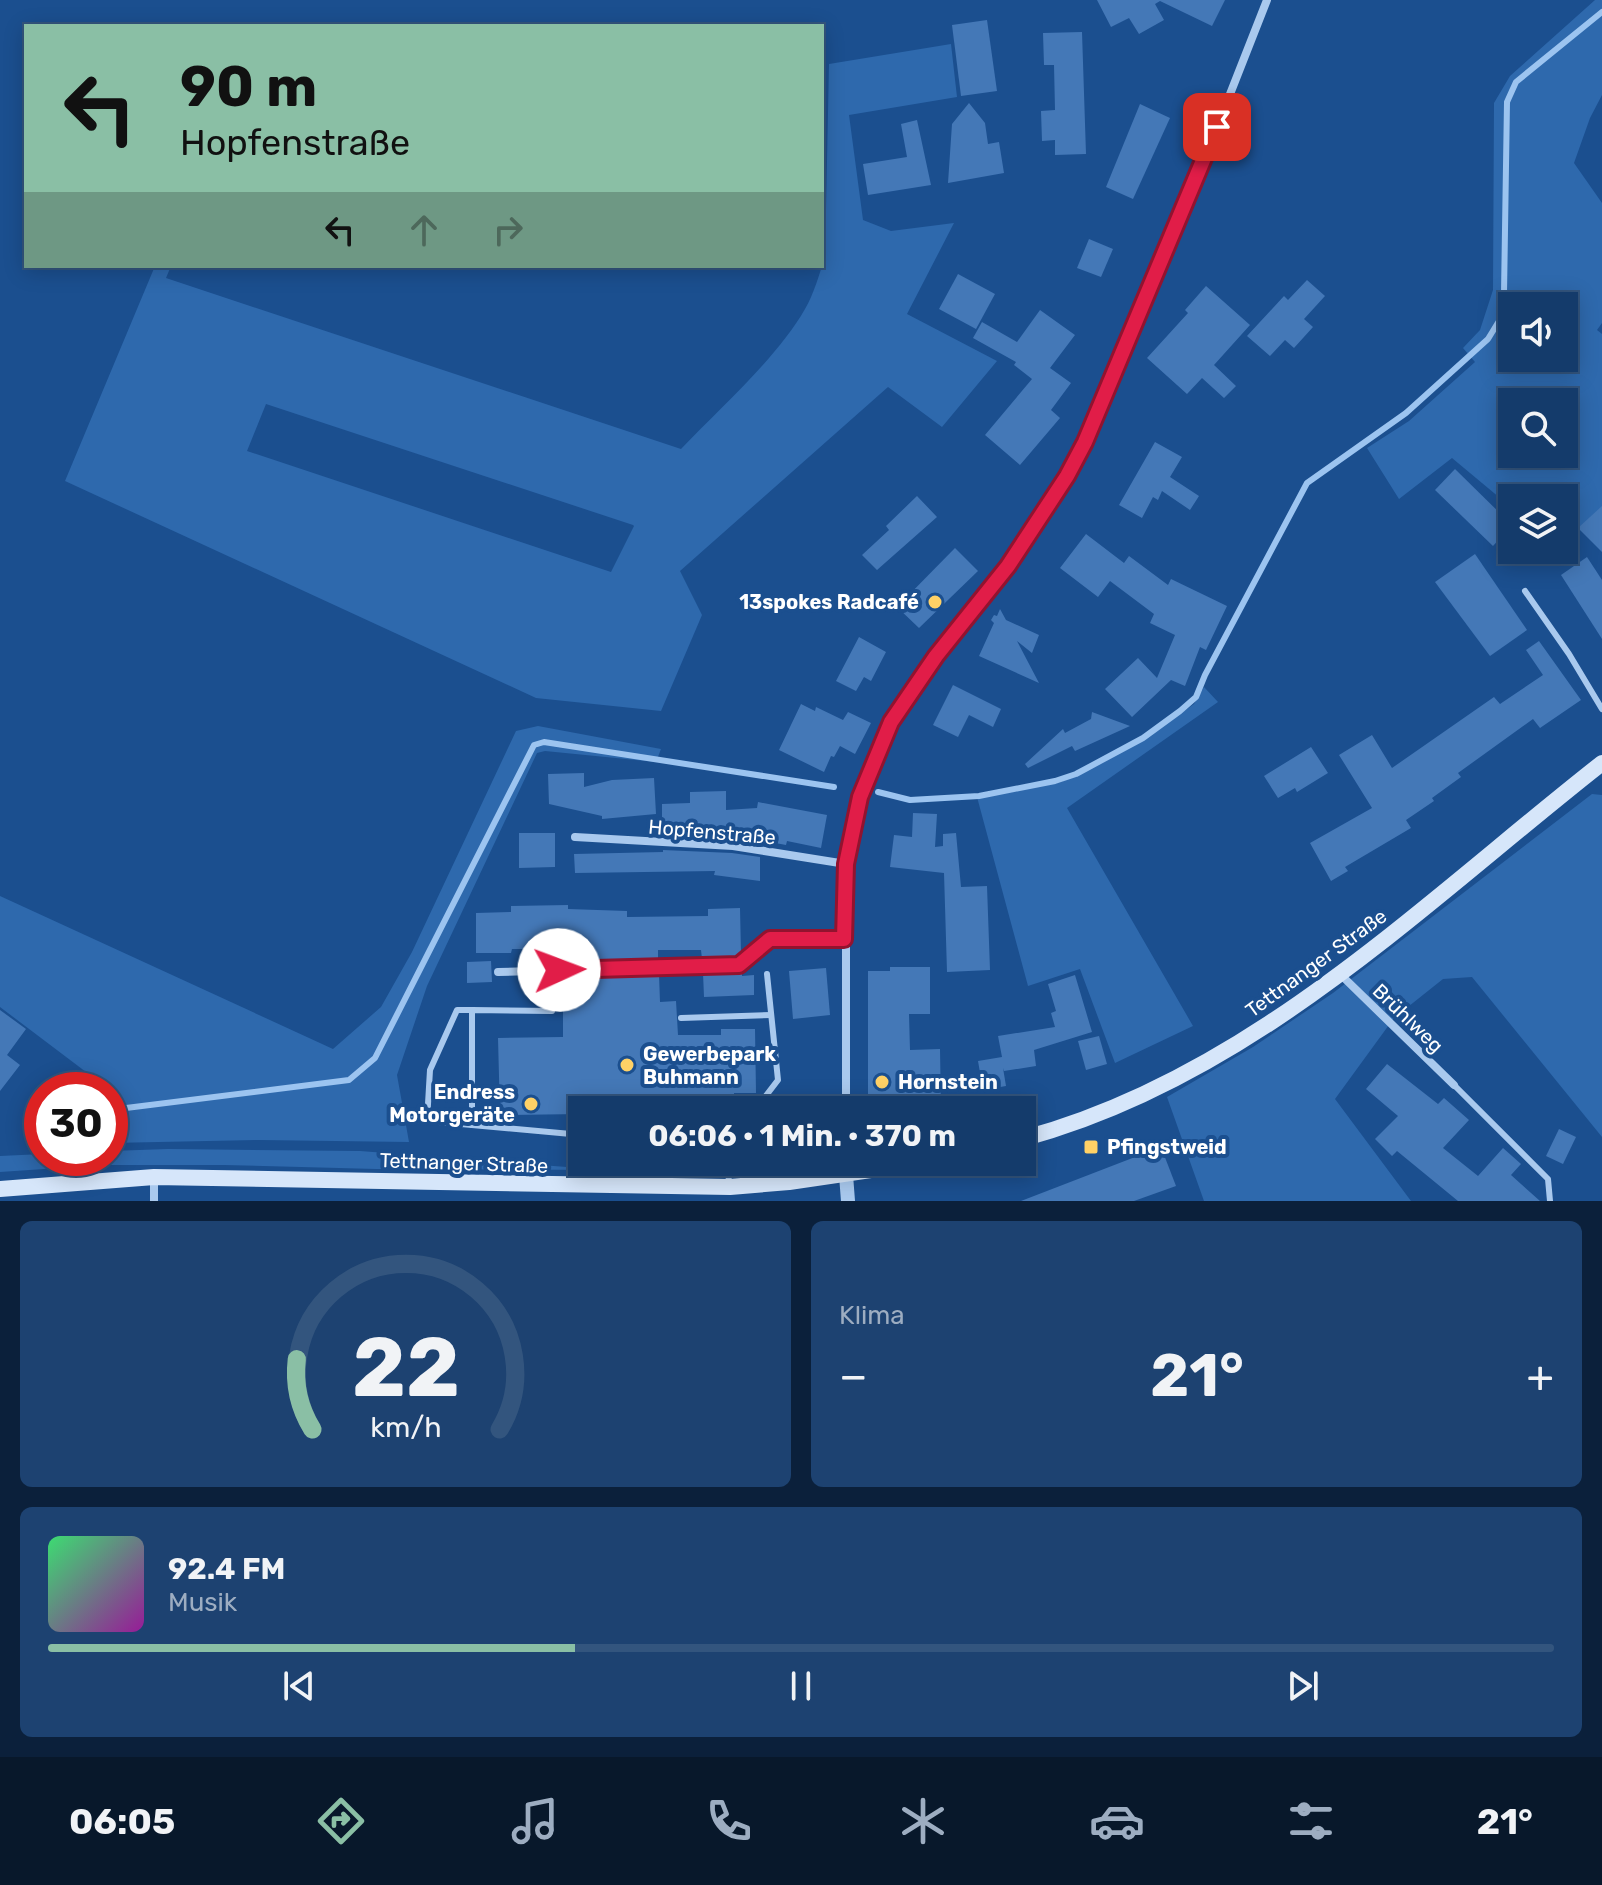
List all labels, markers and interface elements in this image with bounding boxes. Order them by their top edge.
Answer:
text: 90 m [180,54,317,120]
icon: left [48,56,152,160]
pin [1183,93,1251,161]
icon: arrive [1195,105,1239,149]
text: Hopfenstraße [180,121,410,164]
icon: left [318,208,362,252]
icon: ahead [402,208,446,252]
icon: right [486,208,530,252]
map controls [1498,292,1578,564]
button: sound [1498,292,1578,372]
button: search [1498,388,1578,468]
button: layers [1498,484,1578,564]
place label: 13spokes Radcafé [739,590,919,614]
marker: 13spokes Radcafé [926,593,944,611]
street label: Hopfenstraße [647,814,777,850]
street label: Tettnanger Straße [1241,904,1391,1022]
position arrow [517,928,601,1012]
street label: Brühlweg [1368,978,1448,1058]
place label: Gewerbepark Buhmann [643,1042,776,1089]
marker: Gewerbepark Buhmann [618,1056,636,1074]
place label: Hornstein [898,1070,998,1094]
speed limit sign: 30 [24,1072,128,1176]
marker: Hornstein [873,1073,891,1091]
place label: Endress Motorgeräte [389,1080,515,1127]
marker: Endress Motorgeräte [522,1095,540,1113]
text: 06:06 · 1 Min. · 370 m [648,1118,956,1154]
place label: Pfingstweid [1107,1135,1227,1159]
marker: Pfingstweid [1082,1138,1100,1156]
street label: Tettnanger Straße [379,1148,549,1178]
text: Klima [839,1300,905,1331]
text: 22 [351,1318,460,1417]
text: 21° [1150,1340,1244,1411]
text: − [839,1350,868,1402]
text: + [1527,1350,1554,1402]
text: km/h [370,1410,441,1444]
text: 92.4 FM [168,1551,285,1587]
text: Musik [168,1587,237,1618]
icon: previous [277,1664,321,1708]
icon: pause [779,1664,823,1708]
icon: next [1281,1664,1325,1708]
icon: directions [313,1793,369,1849]
icon: music [507,1793,563,1849]
icon: phone [701,1793,757,1849]
icon: climate [895,1793,951,1849]
icon: car [1089,1793,1145,1849]
icon: filters [1283,1793,1339,1849]
text: 06:05 [69,1800,175,1843]
text: 21° [1477,1800,1533,1843]

